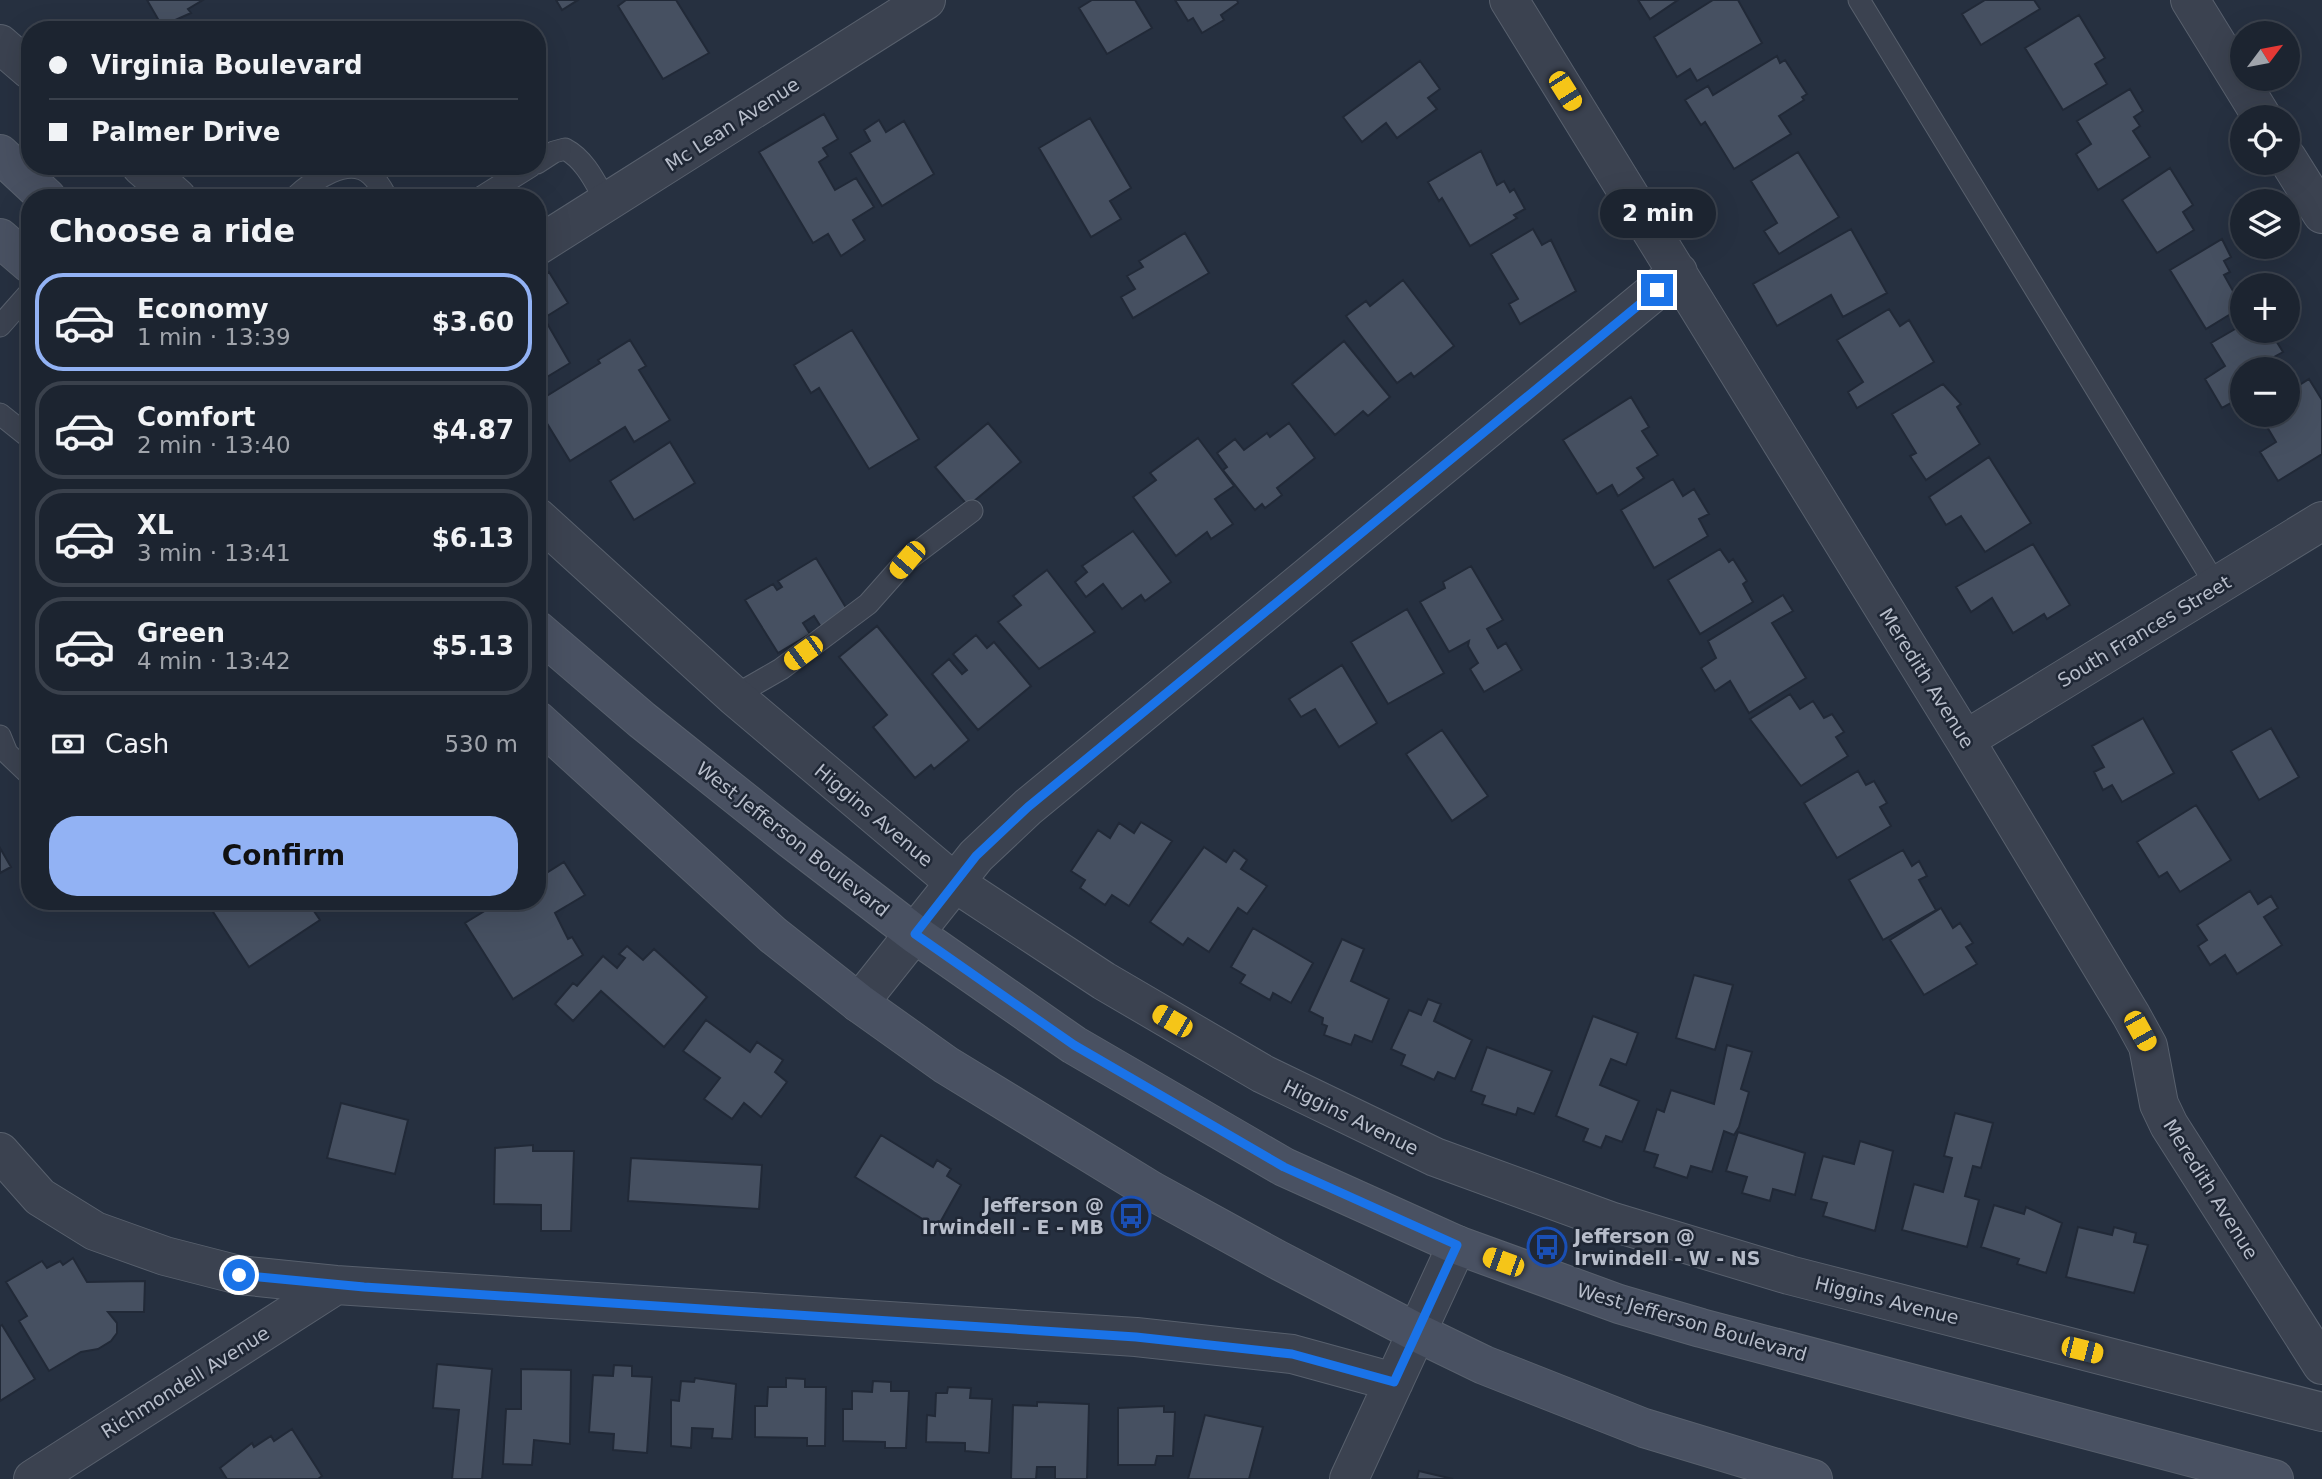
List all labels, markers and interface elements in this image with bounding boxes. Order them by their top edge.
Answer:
north arrow [2230,21,2300,91]
map controls [2230,21,2300,427]
text: Virginia Boulevard [91,50,363,80]
car [1545,68,1586,114]
street label: Mc Lean Avenue [661,73,803,175]
button: locate [2230,105,2300,175]
text: Palmer Drive [91,117,280,147]
callout: 2 min [1599,188,1715,238]
button: layers [2230,189,2300,259]
text: 2 min [1622,200,1694,226]
text: Choose a ride [49,212,295,250]
button: + [2230,273,2300,343]
route end [1641,274,1673,306]
icon: car [53,291,116,354]
text: Economy [137,294,268,324]
text: $3.60 [432,307,514,337]
text: 1 min · 13:39 [137,324,291,350]
button: − [2230,357,2300,427]
icon: car [53,399,116,462]
text: Comfort [137,402,255,432]
text: $4.87 [432,415,514,445]
text: 2 min · 13:40 [137,432,291,458]
icon: car [53,507,116,570]
text: XL [137,510,174,540]
text: $6.13 [432,523,514,553]
car [886,537,929,583]
text: 3 min · 13:41 [137,540,291,566]
street label: South Frances Street [2053,571,2235,691]
street label: Meredith Avenue [1875,604,1979,752]
icon: car [53,615,116,678]
text: Green [137,618,225,648]
text: $5.13 [432,631,514,661]
car [780,632,827,674]
text: 4 min · 13:42 [137,648,291,674]
icon: cash [49,725,87,763]
text: Cash [105,729,169,759]
text: 530 m [444,731,518,757]
street label: West Jefferson Boulevard [692,757,894,921]
street label: Higgins Avenue [810,759,938,871]
button: Confirm [49,816,518,896]
car [1149,1001,1196,1041]
car [2121,1008,2160,1054]
street label: Higgins Avenue [1280,1075,1422,1159]
street label: Meredith Avenue [2159,1115,2263,1263]
place label: Jefferson @ Irwindell - E - MB [922,1194,1104,1238]
bus stop icon: Jefferson @ Irwindell - E - MB [1110,1195,1152,1237]
place label: Jefferson @ Irwindell - W - NS [1572,1225,1760,1269]
bus stop icon: Jefferson @ Irwindell - W - NS [1526,1226,1568,1268]
car [1480,1245,1527,1279]
route start [223,1259,255,1291]
street label: Higgins Avenue [1813,1271,1961,1329]
street label: West Jefferson Boulevard [1574,1279,1810,1365]
street label: Richmondell Avenue [97,1321,273,1443]
car [2060,1335,2105,1365]

